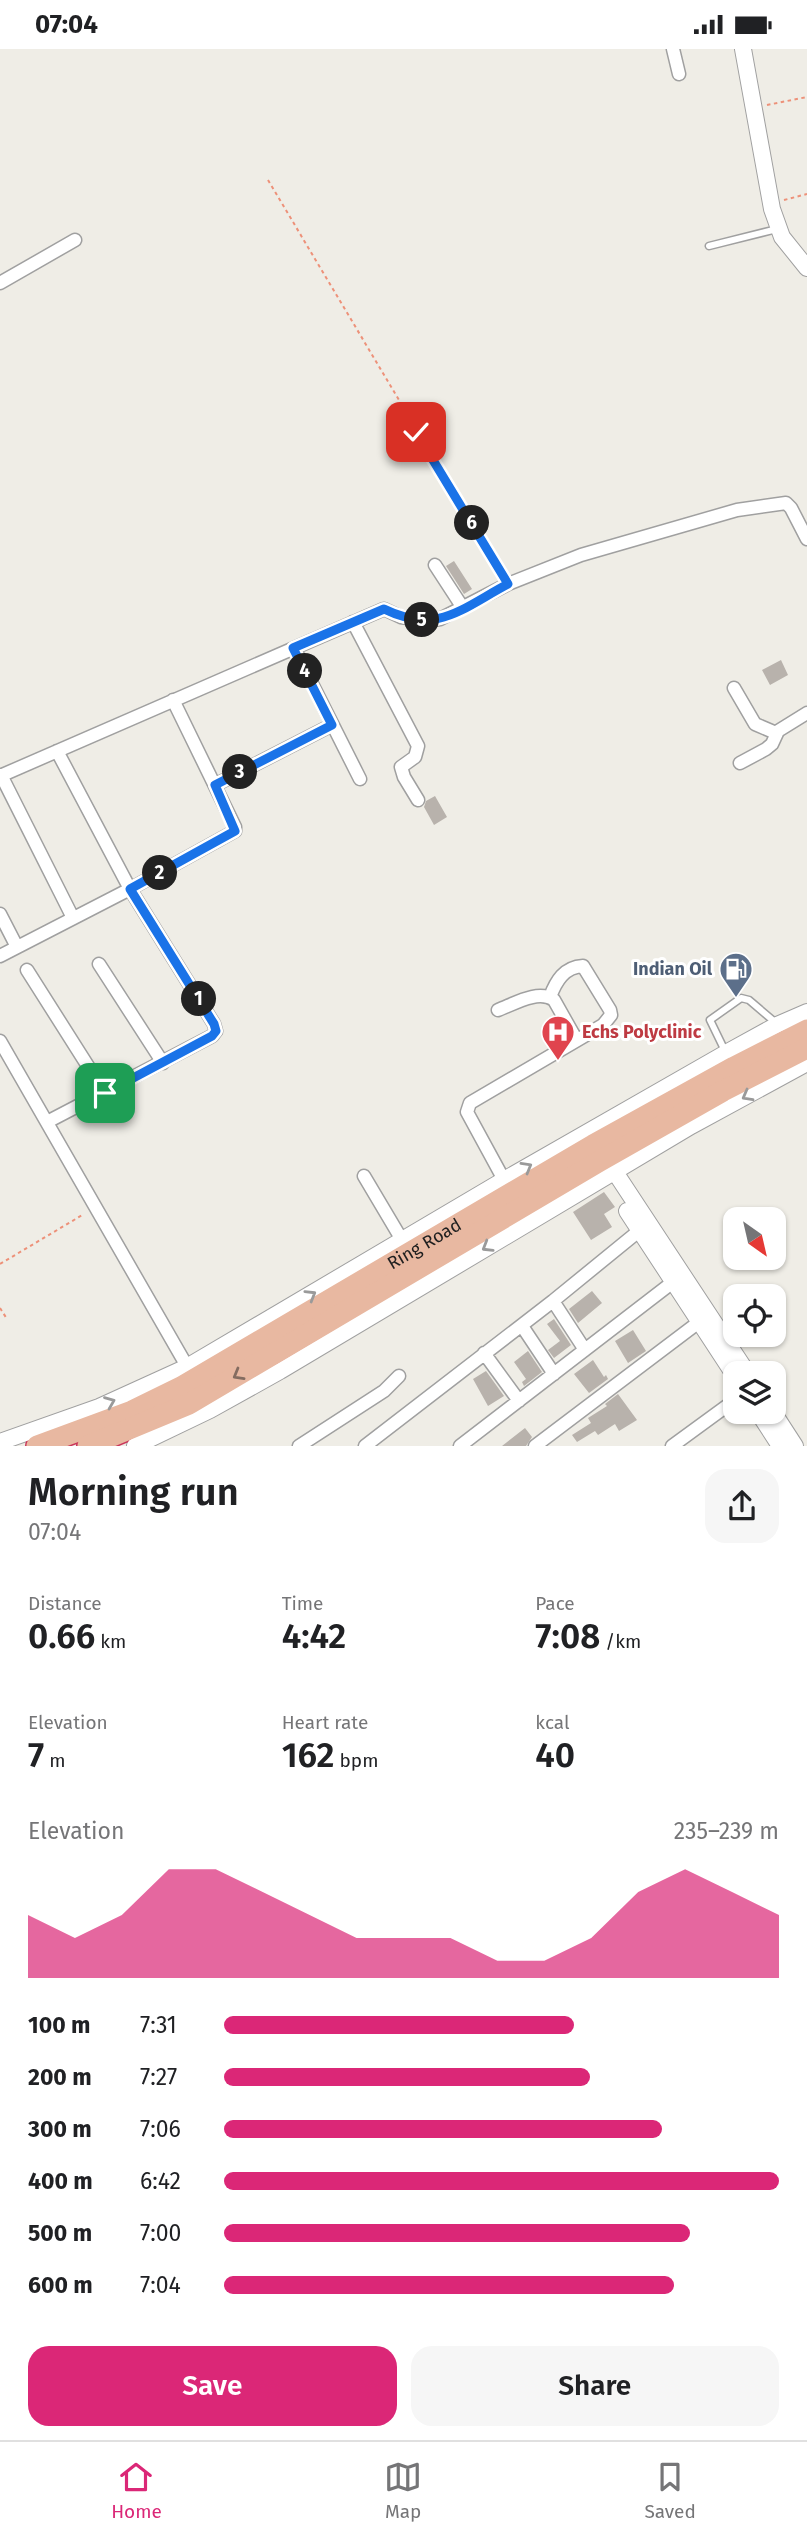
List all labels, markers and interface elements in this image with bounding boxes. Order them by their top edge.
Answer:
text: 07:04 [35,9,98,40]
pin [386,402,446,462]
icon: check [397,413,435,451]
pin: 6 [454,505,490,540]
text: 6 [466,511,477,534]
pin: 5 [404,603,440,637]
text: 5 [416,608,427,631]
pin: 4 [288,653,322,689]
text: 4 [299,659,310,682]
pin: 3 [222,755,258,789]
text: 3 [235,760,244,783]
pin: 2 [142,855,178,891]
text: 2 [155,861,164,884]
fuel station icon: Indian Oil [717,950,755,999]
place label: Indian Oil [633,958,713,980]
pin: 1 [182,981,216,1017]
text: 1 [194,987,203,1010]
hospital icon: Echs Polyclinic [539,1013,577,1062]
place label: Echs Polyclinic [582,1021,702,1043]
pin [75,1063,135,1123]
icon: arrive [86,1074,124,1112]
one-way arrow [742,1087,754,1101]
one-way arrow [520,1162,533,1175]
north arrow [723,1207,786,1271]
map controls [723,1207,786,1424]
street label: Ring Road [383,1214,465,1274]
one-way arrow [481,1238,494,1251]
button: locate [723,1284,786,1347]
one-way arrow [303,1290,316,1303]
button: layers [723,1361,786,1424]
one-way arrow [233,1367,246,1380]
one-way arrow [103,1397,115,1411]
text: Morning run [28,1469,239,1515]
button: share [705,1469,779,1543]
text: 07:04 [28,1518,81,1546]
text: Distance [28,1592,102,1615]
text: Time [282,1592,323,1615]
text: Pace [535,1592,575,1615]
text: 0.66 [28,1615,95,1657]
text: 4:42 [282,1615,346,1657]
text: 7:08 [535,1615,600,1657]
text: km [95,1630,126,1653]
text: /km [600,1630,641,1653]
text: Elevation [28,1711,108,1734]
text: Heart rate [282,1711,368,1734]
text: kcal [535,1711,570,1734]
text: 7 [28,1734,44,1776]
text: 162 [282,1734,335,1776]
text: 40 [535,1734,575,1776]
text: m [44,1749,66,1772]
text: bpm [335,1749,378,1772]
text: Elevation [28,1817,124,1845]
text: 235–239 m [674,1817,779,1845]
text: 100 m [28,2011,90,2039]
text: 7:31 [140,2011,177,2039]
text: 200 m [28,2063,92,2091]
text: 7:27 [140,2063,177,2091]
text: 300 m [28,2115,92,2143]
text: 7:06 [140,2115,181,2143]
text: 400 m [28,2167,93,2195]
text: 6:42 [140,2167,181,2195]
text: 500 m [28,2219,92,2247]
text: 7:00 [140,2219,181,2247]
text: 600 m [28,2271,93,2299]
text: 7:04 [140,2271,181,2299]
button: Save [28,2346,397,2426]
button: Share [411,2346,779,2426]
tab: Home [111,2458,162,2523]
tab: Map [384,2458,422,2523]
tab: Saved [644,2458,696,2523]

